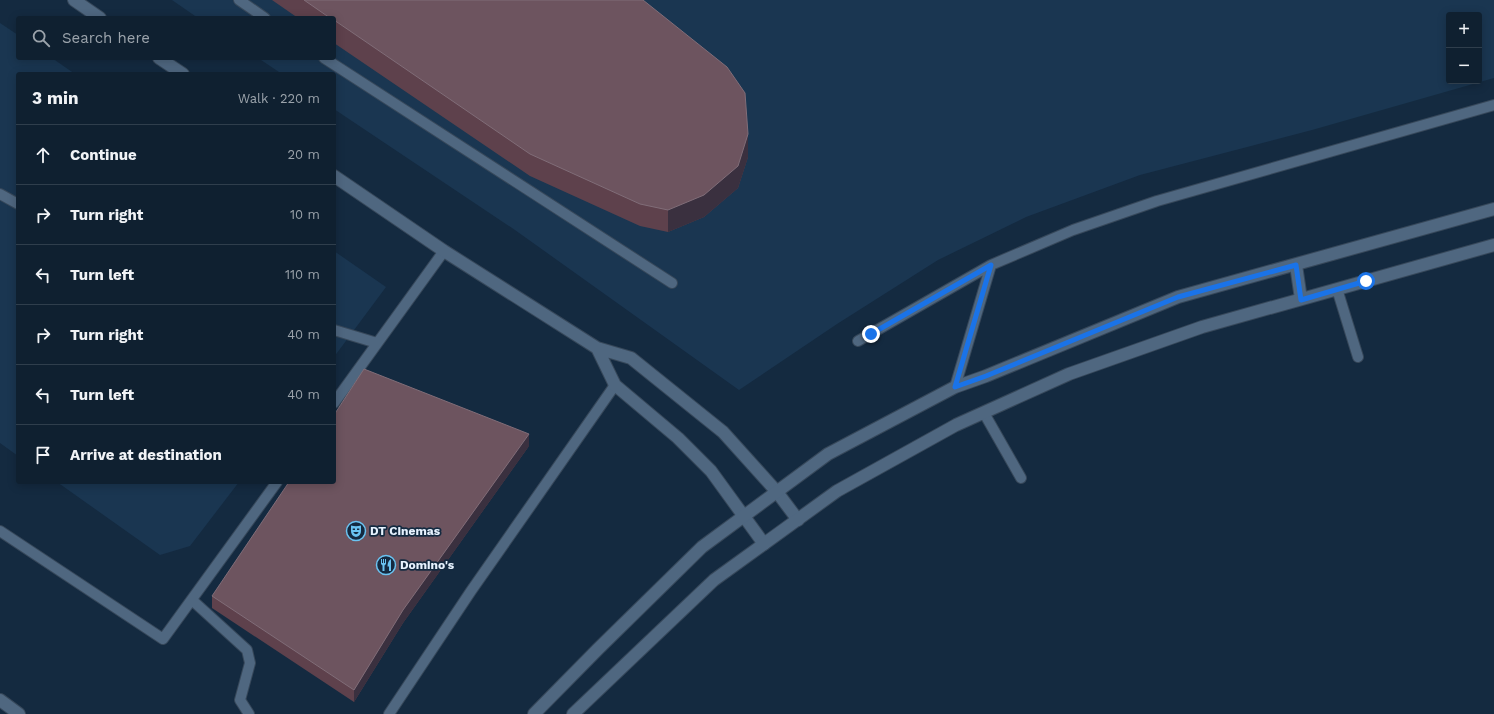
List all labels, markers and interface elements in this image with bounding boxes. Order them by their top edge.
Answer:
map controls [1446,12,1482,84]
button: + [1446,12,1482,48]
search box [16,16,336,60]
icon: search [30,27,52,49]
text: Search here [62,29,150,47]
button: − [1446,48,1482,84]
text: 3 min [32,88,78,108]
text: Walk · 220 m [238,91,320,106]
icon: ahead [32,144,54,166]
text: Continue [70,146,137,164]
text: 20 m [288,147,320,162]
icon: right [32,204,54,226]
text: Turn right [70,206,143,224]
text: 10 m [290,207,320,222]
icon: left [32,264,54,286]
text: Turn left [70,266,134,284]
text: 110 m [285,267,320,282]
route start [1357,272,1375,290]
icon: right [32,324,54,346]
route end [862,325,880,343]
text: Turn right [70,326,143,344]
text: 40 m [287,327,320,342]
icon: left [32,384,54,406]
text: Turn left [70,386,134,404]
text: 40 m [287,387,320,402]
icon: arrive [32,444,54,466]
text: Arrive at destination [70,446,222,464]
theatre icon: DT Cinemas [345,520,367,542]
place label: DT Cinemas [370,524,441,538]
restaurant icon: Domino's [375,554,397,576]
place label: Domino's [400,558,455,572]

